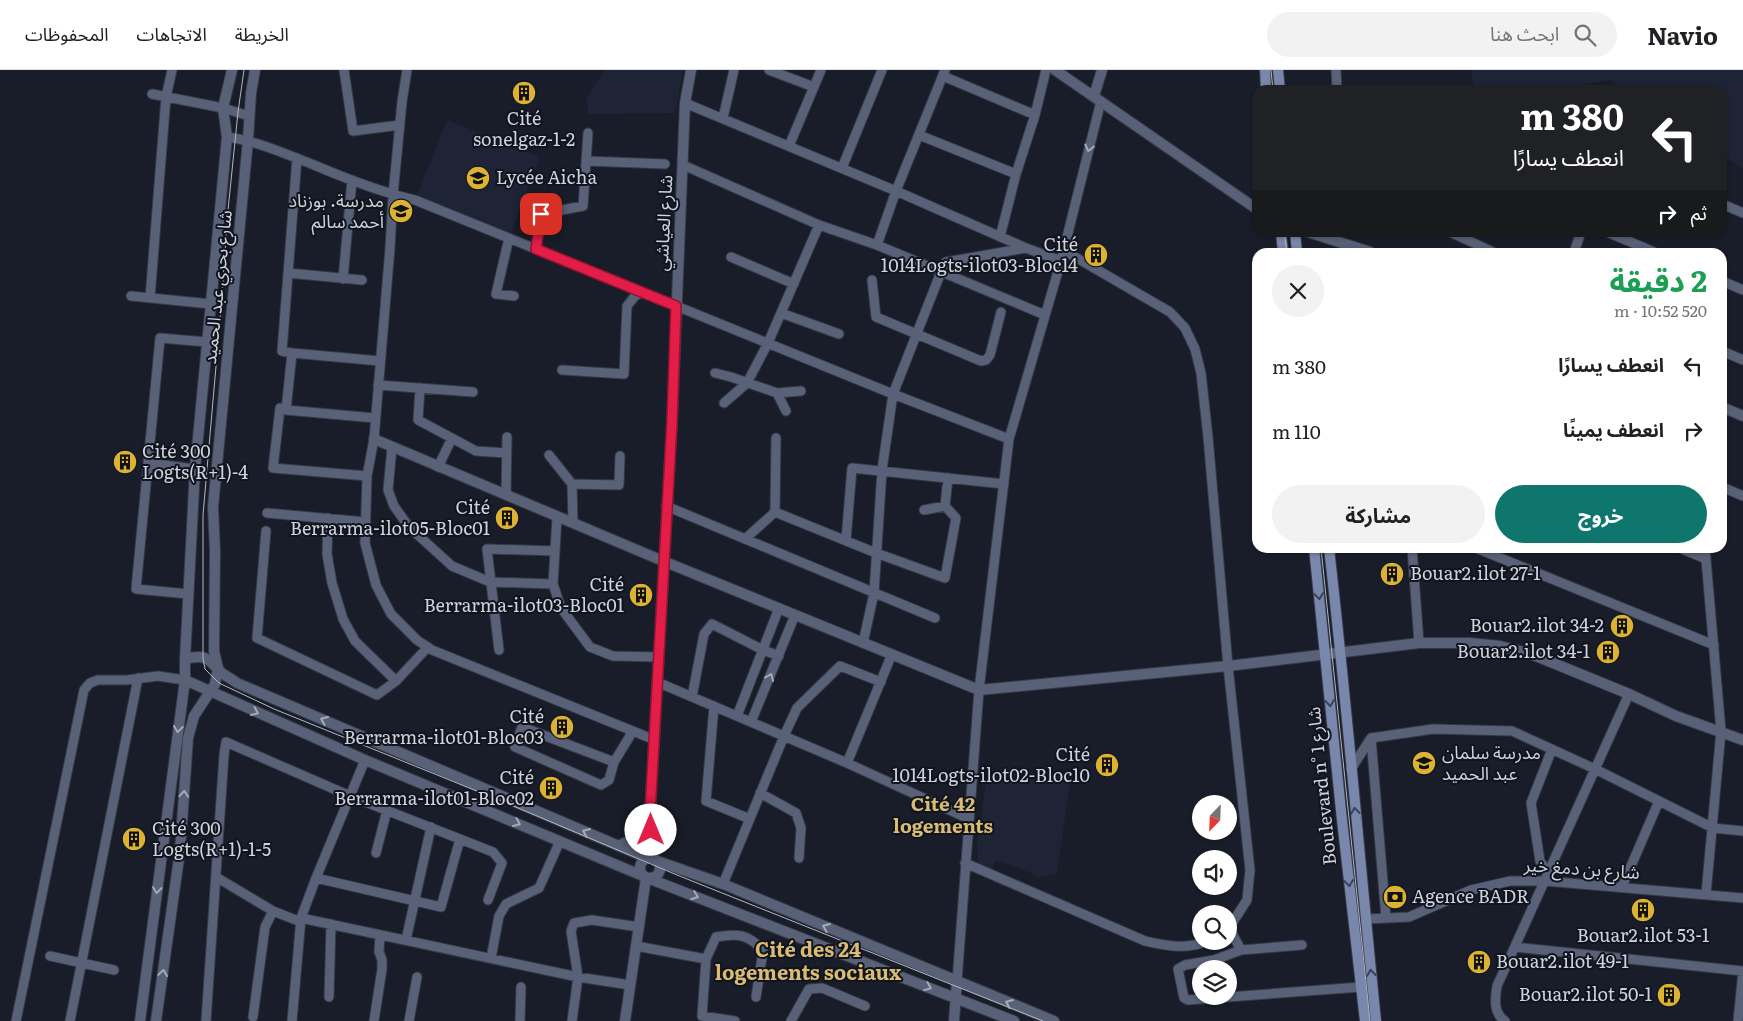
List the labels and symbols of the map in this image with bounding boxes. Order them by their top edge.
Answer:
building icon: Cité sonelgaz-1-2 [511,80,537,106]
place label: Cité sonelgaz-1-2 [473,104,575,152]
one-way arrow [1084,144,1095,153]
place label: Lycée Aicha [496,163,597,190]
school or university icon: Lycée Aicha [465,165,491,191]
street label: شارع العياشي [646,174,681,272]
place label: مدرسة. بوزناد أحمد سالم [288,186,384,235]
pin [520,193,562,235]
school or university icon: مدرسة. بوزناد أحمد سالم [388,198,414,224]
street label: شارع بحري عبد الحميد [195,208,240,366]
place label: Cité 1014Logts-ilot03-Bloc14 [881,230,1078,278]
building icon: Cité 1014Logts-ilot03-Bloc14 [1083,242,1109,268]
place label: Cité 300 Logts(R+1)-4 [142,437,248,485]
building icon: Cité 300 Logts(R+1)-4 [112,449,138,475]
place label: Cité Berrarma-ilot05-Bloc01 [290,493,490,541]
building icon: Cité Berrarma-ilot05-Bloc01 [494,505,520,531]
place label: Bouar2.ilot 27-1 [1410,559,1541,586]
building icon: Bouar2.ilot 27-1 [1379,561,1405,587]
place label: Cité Berrarma-ilot03-Bloc01 [424,570,624,618]
building icon: Cité Berrarma-ilot03-Bloc01 [628,582,654,608]
one-way arrow [1313,592,1324,600]
place label: Bouar2.ilot 34-2 [1470,611,1604,638]
building icon: Bouar2.ilot 34-2 [1609,613,1635,639]
place label: Bouar2.ilot 34-1 [1457,637,1590,664]
building icon: Bouar2.ilot 34-1 [1595,639,1621,665]
one-way arrow [764,673,774,682]
one-way arrow [1324,700,1335,708]
place label: Cité Berrarma-ilot01-Bloc03 [344,702,544,750]
one-way arrow [250,705,259,716]
street label: Boulevard n° شارع 1 [1299,705,1344,867]
building icon: Cité Berrarma-ilot01-Bloc03 [549,714,575,740]
one-way arrow [320,715,329,726]
one-way arrow [174,724,184,733]
place label: مدرسة سلمان عبد الحميد [1442,738,1541,786]
place label: Cité 1014Logts-ilot02-Bloc10 [892,740,1090,788]
school or university icon: مدرسة سلمان عبد الحميد [1411,750,1437,776]
building icon: Cité 1014Logts-ilot02-Bloc10 [1094,752,1120,778]
place label: Cité Berrarma-ilot01-Bloc02 [334,763,534,811]
building icon: Cité Berrarma-ilot01-Bloc02 [538,775,564,801]
district label: Cité 42 logements [893,789,993,839]
one-way arrow [178,790,189,798]
north arrow [1192,795,1238,840]
position arrow [624,803,676,855]
one-way arrow [1350,807,1361,815]
place label: Cité 300 Logts(R+1)-1-5 [152,814,271,862]
one-way arrow [512,817,521,828]
building icon: Cité 300 Logts(R+1)-1-5 [121,826,147,852]
one-way arrow [582,827,591,838]
street label: شارع بن دمغ خير [1522,850,1641,887]
one-way arrow [1343,879,1354,887]
place label: Agence BADR [1412,882,1529,909]
bank icon: Agence BADR [1382,884,1408,910]
one-way arrow [152,886,163,894]
one-way arrow [691,890,699,900]
building icon: Bouar2.ilot 53-1 [1630,897,1656,923]
place label: Bouar2.ilot 53-1 [1577,921,1709,948]
one-way arrow [822,923,831,933]
district label: Cité des 24 logements sociaux [715,933,901,986]
place label: Bouar2.ilot 49-1 [1496,947,1629,974]
building icon: Bouar2.ilot 49-1 [1466,949,1492,975]
one-way arrow [157,968,167,977]
one-way arrow [1366,968,1377,976]
place label: Bouar2.ilot 50-1 [1519,980,1652,1007]
one-way arrow [923,981,932,992]
building icon: Bouar2.ilot 50-1 [1656,982,1682,1008]
one-way arrow [1005,998,1014,1009]

